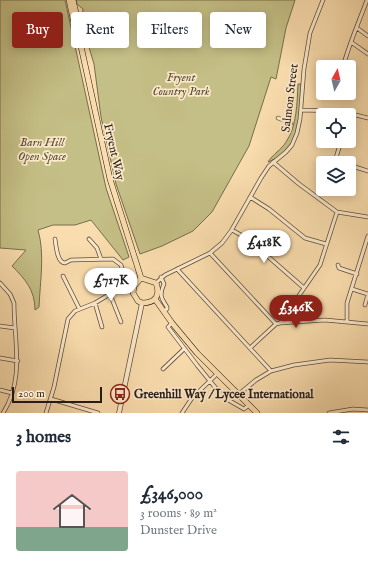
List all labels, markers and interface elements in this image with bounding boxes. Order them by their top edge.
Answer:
chip: Buy [12,12,63,48]
chip: Rent [71,12,129,48]
chip: Filters [137,12,202,48]
chip: New [210,12,266,48]
north arrow [316,60,356,100]
map controls [316,60,356,196]
street label: Salmon Street [278,63,302,133]
park label: Fryent Country Park [152,70,210,99]
button: locate [316,108,356,148]
street label: Fryent Way [100,122,128,182]
park label: Barn Hill Open Space [18,135,66,164]
button: layers [316,156,356,196]
pin: £418K [236,230,292,264]
text: £418K [247,234,281,251]
pin: £717K [83,268,139,302]
text: £717K [93,272,129,289]
pin: £346K [268,295,324,329]
text: £346K [278,299,314,316]
bus stop icon: Greenhill Way / Lycee International [109,383,131,405]
scale bar [12,385,102,404]
text: 200 m [18,387,45,401]
place label: Greenhill Way / Lycee International [134,387,314,403]
icon: filters [330,426,352,448]
text: 3 homes [16,427,71,448]
text: £346,000 [140,484,203,505]
icon: home [48,487,96,535]
text: 3 rooms · 89 m² [140,505,217,522]
text: Dunster Drive [140,522,217,539]

